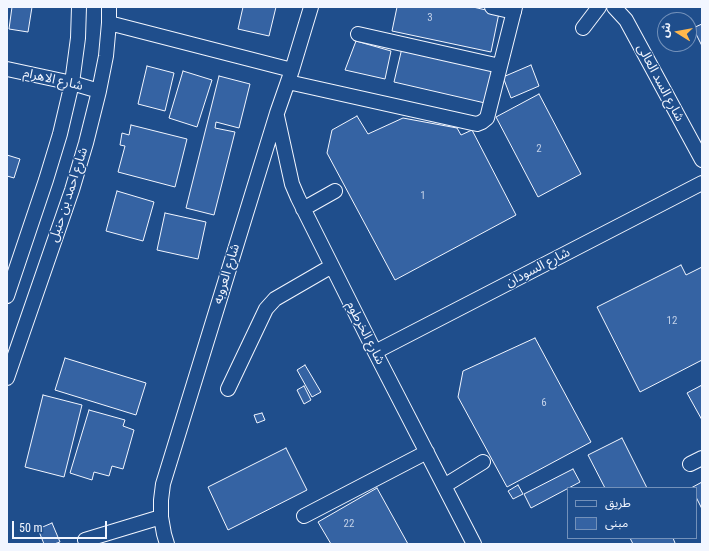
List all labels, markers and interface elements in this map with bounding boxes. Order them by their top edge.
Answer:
house number: 3 [427,11,433,25]
north arrow [657,12,697,52]
text: ش [658,21,674,38]
street label: شارع السد العالى [633,41,687,125]
street label: شارع الاهرام [22,66,84,94]
house number: 2 [536,142,542,156]
street label: شارع احمد بن حنبل [46,146,92,244]
house number: 1 [420,189,426,203]
street label: شارع العروبه [210,242,244,306]
street label: شارع السودان [503,245,573,291]
street label: شارع الخرطوم [342,299,388,367]
house number: 12 [667,314,677,328]
house number: 6 [541,396,547,410]
legend [567,487,697,539]
text: طريق [605,496,631,510]
scale bar [14,513,109,539]
text: مبنى [605,516,628,530]
house number: 22 [344,517,354,531]
text: 50 m [19,521,43,535]

